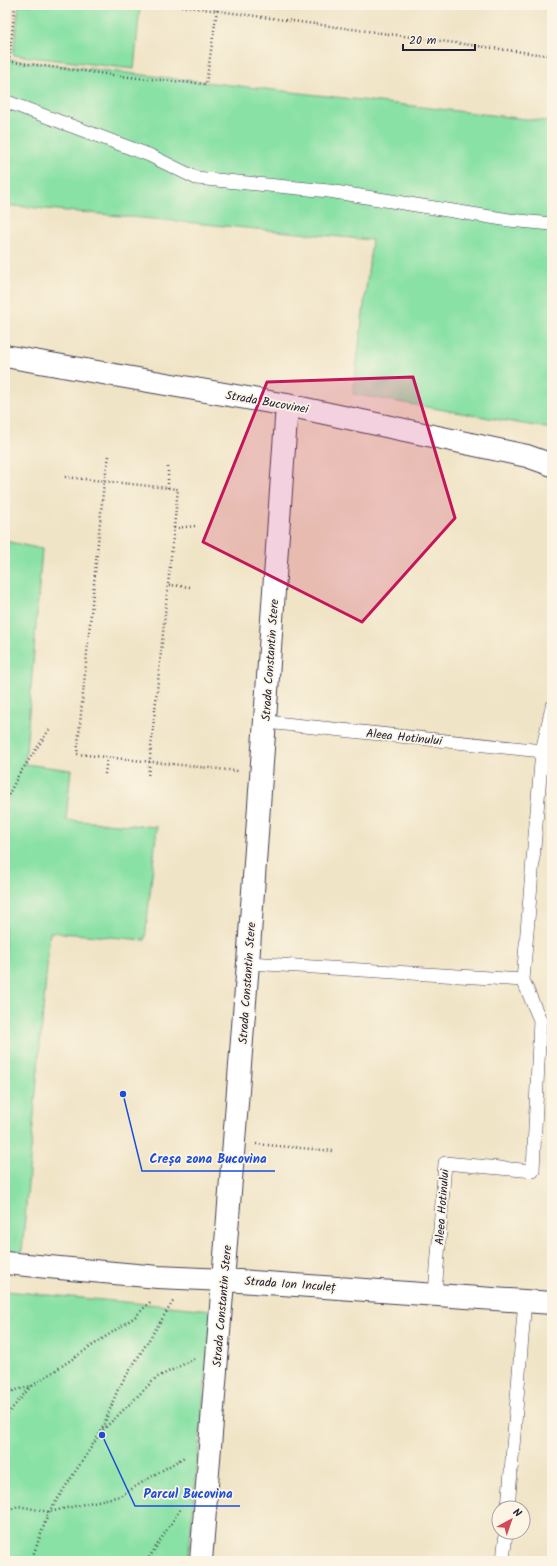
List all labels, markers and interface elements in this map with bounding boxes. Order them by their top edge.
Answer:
scale bar [403,26,475,52]
text: 20 m [409,31,437,50]
street label: Strada Bucovinei [224,386,311,419]
street label: Strada Constantin Stere [257,598,284,722]
street label: Aleea Hotinului [365,724,444,751]
street label: Strada Constantin Stere [234,921,261,1045]
callout: Creșa zona Bucovina [142,1146,275,1171]
text: Creșa zona Bucovina [149,1149,267,1170]
street label: Aleea Hotinului [430,1167,455,1246]
street label: Strada Constantin Stere [208,1244,237,1368]
street label: Strada Ion Inculeț [244,1272,337,1297]
callout: Parcul Bucovina [135,1481,240,1506]
text: Parcul Bucovina [143,1484,233,1505]
north arrow [491,1500,531,1540]
text: N [508,1504,525,1522]

